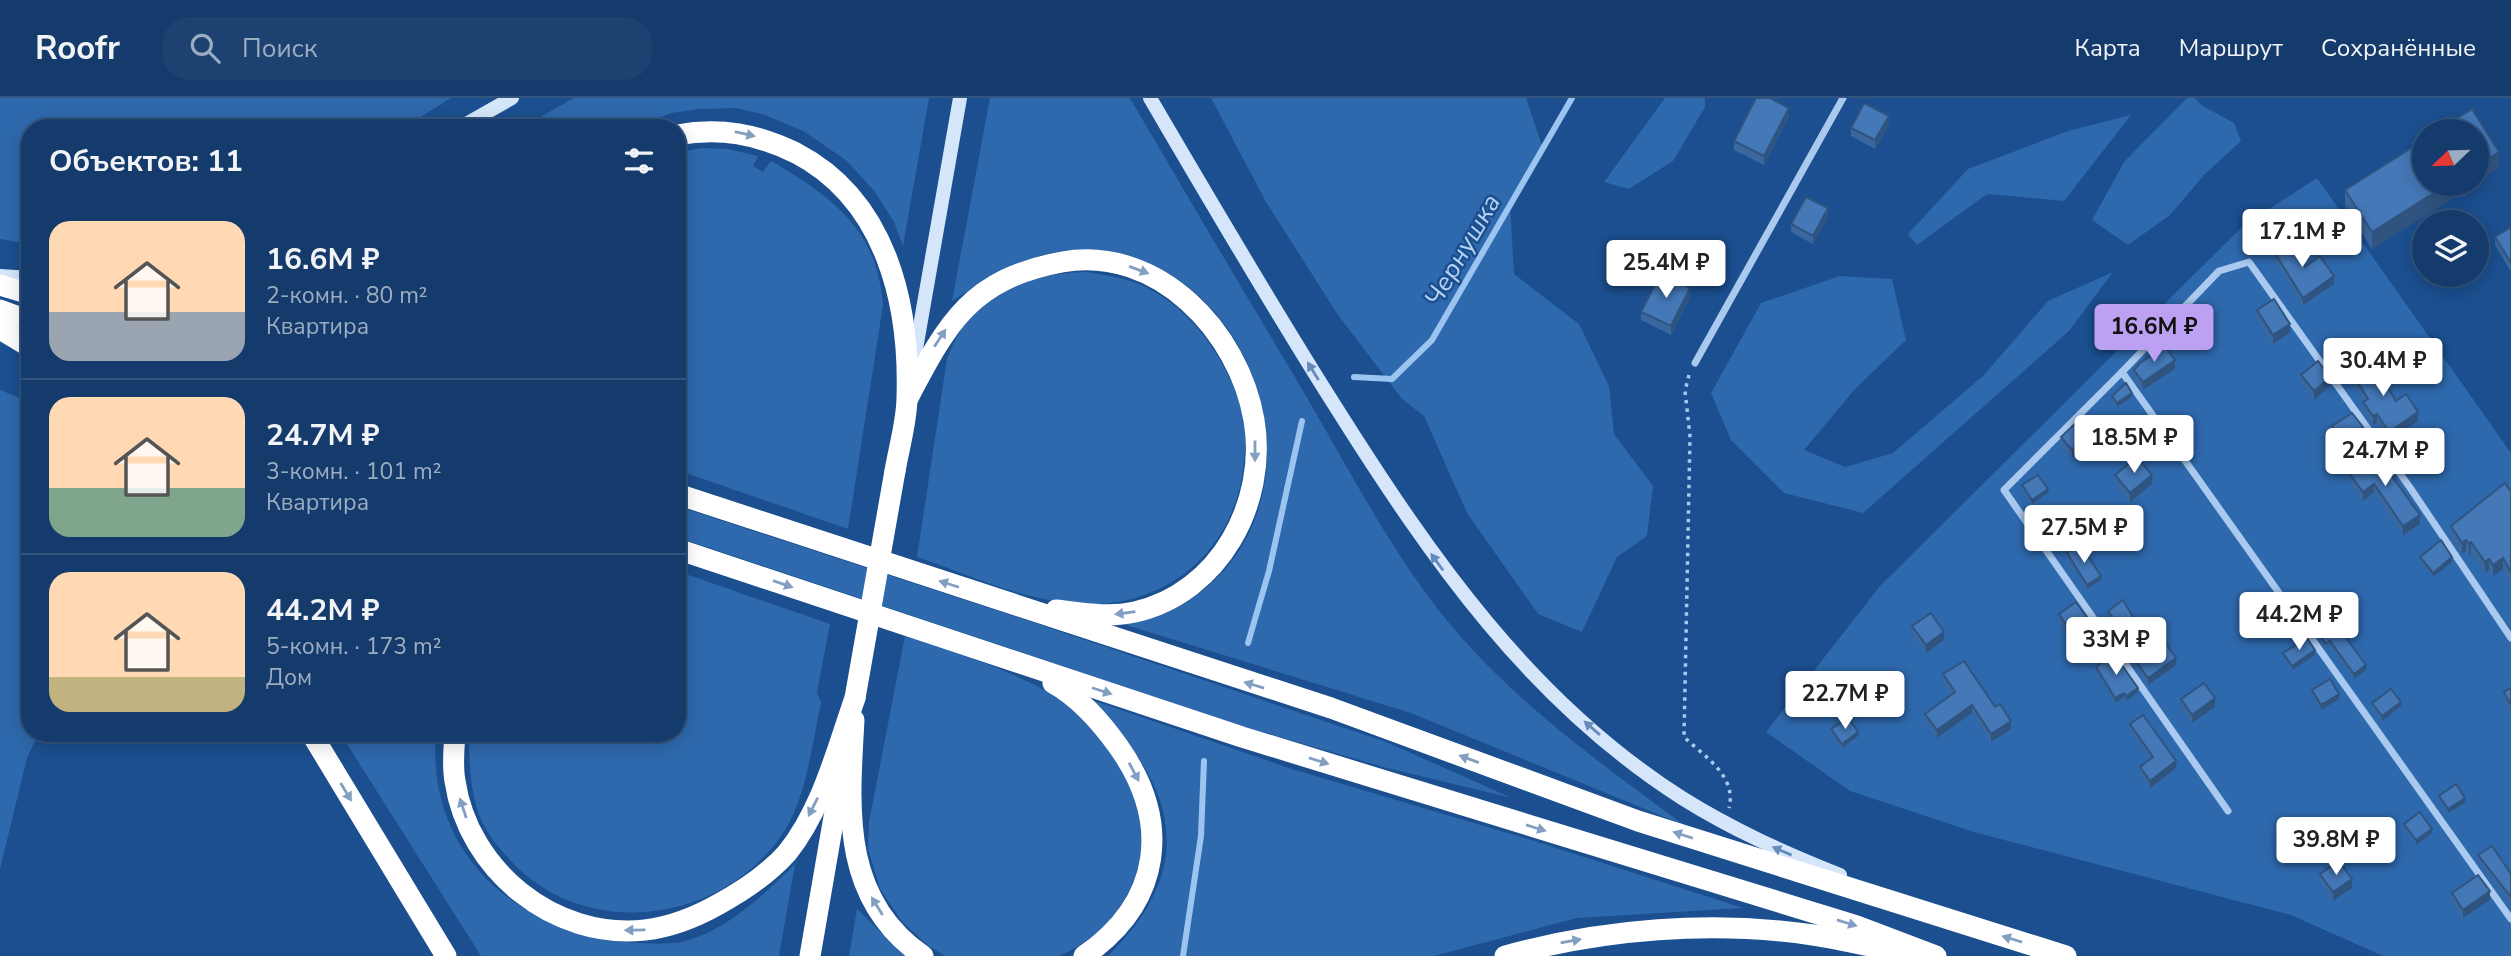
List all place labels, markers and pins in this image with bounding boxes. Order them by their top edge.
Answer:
pin: 17.1M ₽ [2237,209,2367,269]
pin: 25.4M ₽ [1601,240,1731,300]
pin: 16.6M ₽ [2089,304,2219,364]
pin: 30.4M ₽ [2318,338,2448,398]
pin: 18.5M ₽ [2069,416,2199,475]
pin: 24.7M ₽ [2320,428,2450,488]
pin: 27.5M ₽ [2019,505,2149,565]
pin: 44.2M ₽ [2234,592,2364,652]
pin: 33M ₽ [2067,618,2165,677]
pin: 22.7M ₽ [1780,672,1910,731]
pin: 39.8M ₽ [2271,818,2401,877]

